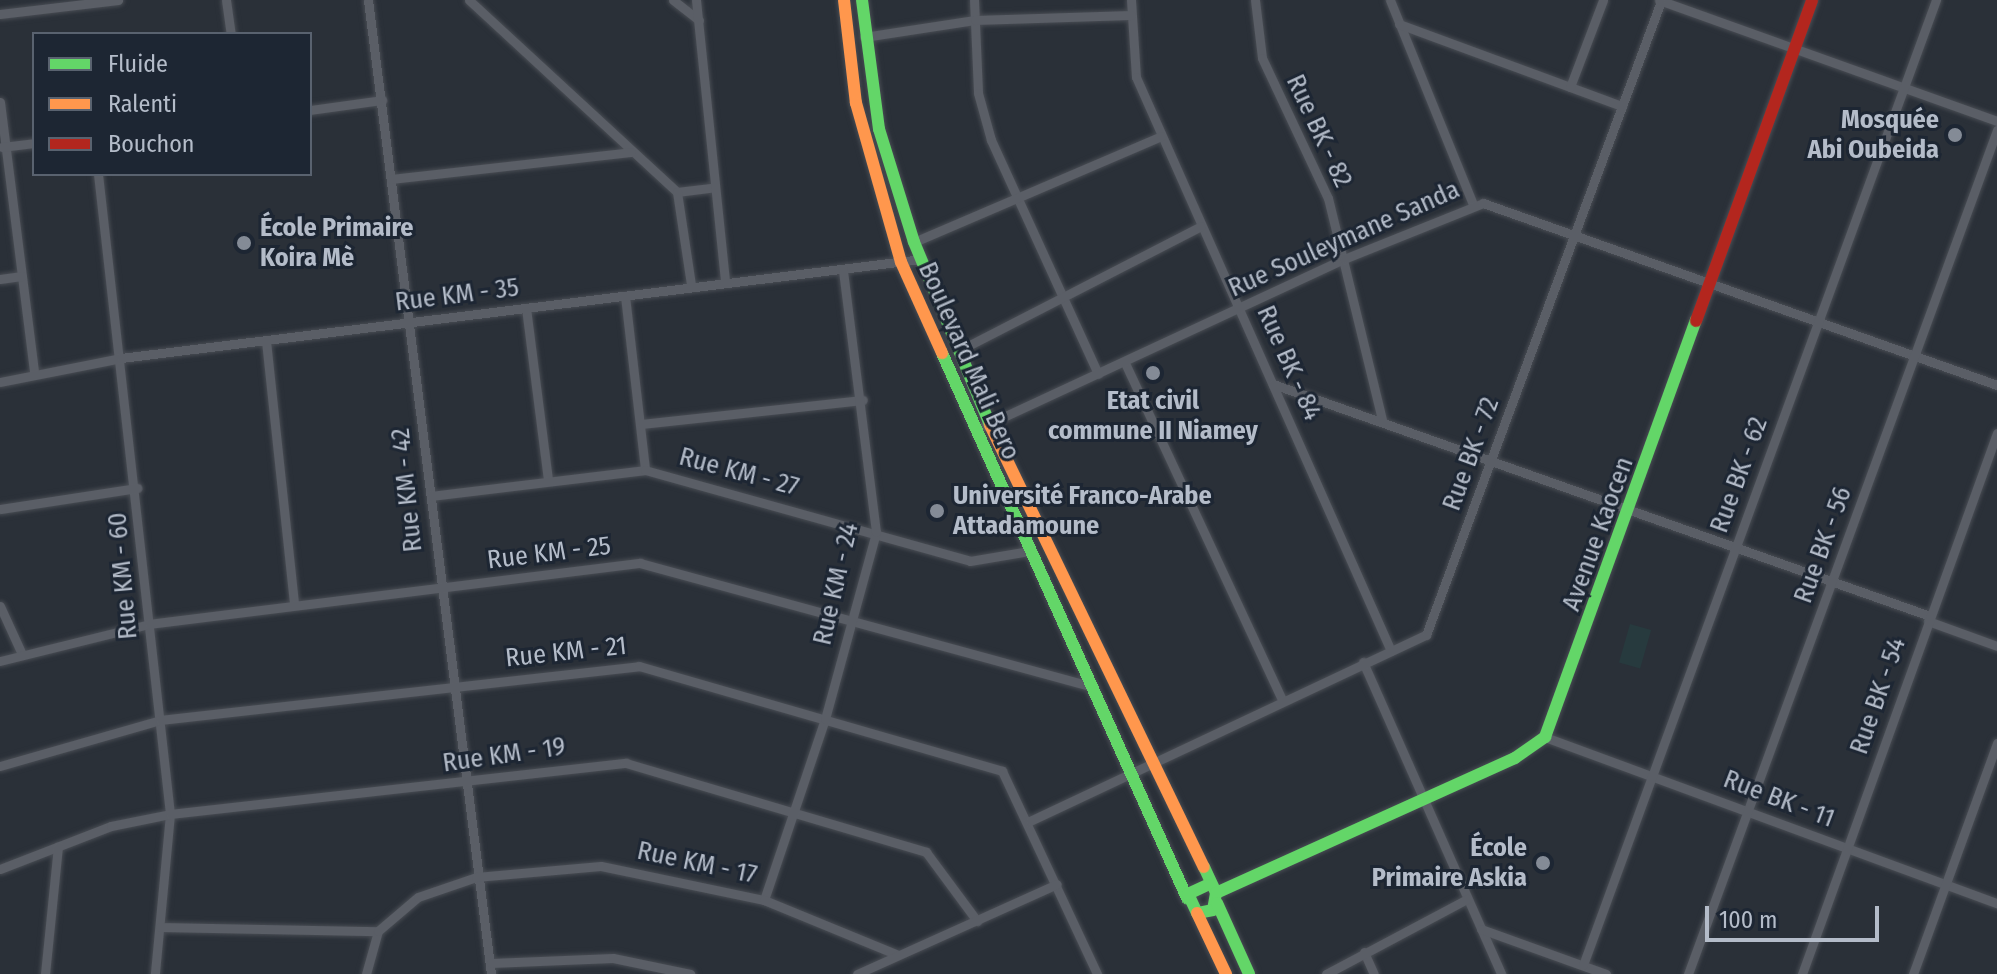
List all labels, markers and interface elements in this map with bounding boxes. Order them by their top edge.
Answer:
legend [32,32,312,176]
text: Fluide [108,50,168,78]
street label: Rue BK - 82 [1279,70,1359,192]
text: Ralenti [108,90,177,118]
place label: Mosquée Abi Oubeida [1808,104,1939,166]
marker: Mosquée Abi Oubeida [1946,126,1964,144]
text: Bouchon [108,130,195,158]
street label: Rue Souleymane Sanda [1224,174,1464,304]
place label: École Primaire Koira Mè [260,212,413,274]
marker: École Primaire Koira Mè [235,234,253,252]
street label: Boulevard Mali Bero [911,257,1027,465]
street label: Rue KM - 35 [393,272,521,318]
street label: Rue BK - 84 [1250,301,1328,425]
marker: Etat civil commune II Niamey [1144,364,1162,382]
place label: Etat civil commune II Niamey [1048,385,1258,446]
street label: Rue BK - 72 [1436,393,1506,515]
street label: Rue BK - 62 [1704,413,1774,537]
street label: Rue KM - 42 [385,426,429,554]
street label: Rue KM - 27 [676,441,802,503]
street label: Avenue Kaocen [1556,453,1640,615]
place label: Université Franco-Arabe Attadamoune [953,480,1212,542]
street label: Rue BK - 56 [1788,483,1858,607]
marker: Université Franco-Arabe Attadamoune [928,502,946,520]
street label: Rue KM - 60 [102,511,144,641]
street label: Rue KM - 24 [807,520,865,648]
street label: Rue KM - 25 [485,530,613,576]
street label: Rue KM - 21 [504,630,628,674]
street label: Rue BK - 54 [1844,634,1912,758]
street label: Rue KM - 19 [441,731,567,779]
street label: Rue BK - 11 [1719,764,1839,834]
place label: École Primaire Askia [1372,832,1527,894]
street label: Rue KM - 17 [634,835,760,891]
marker: École Primaire Askia [1534,854,1552,872]
scale bar [1709,890,1883,940]
text: 100 m [1719,906,1777,934]

